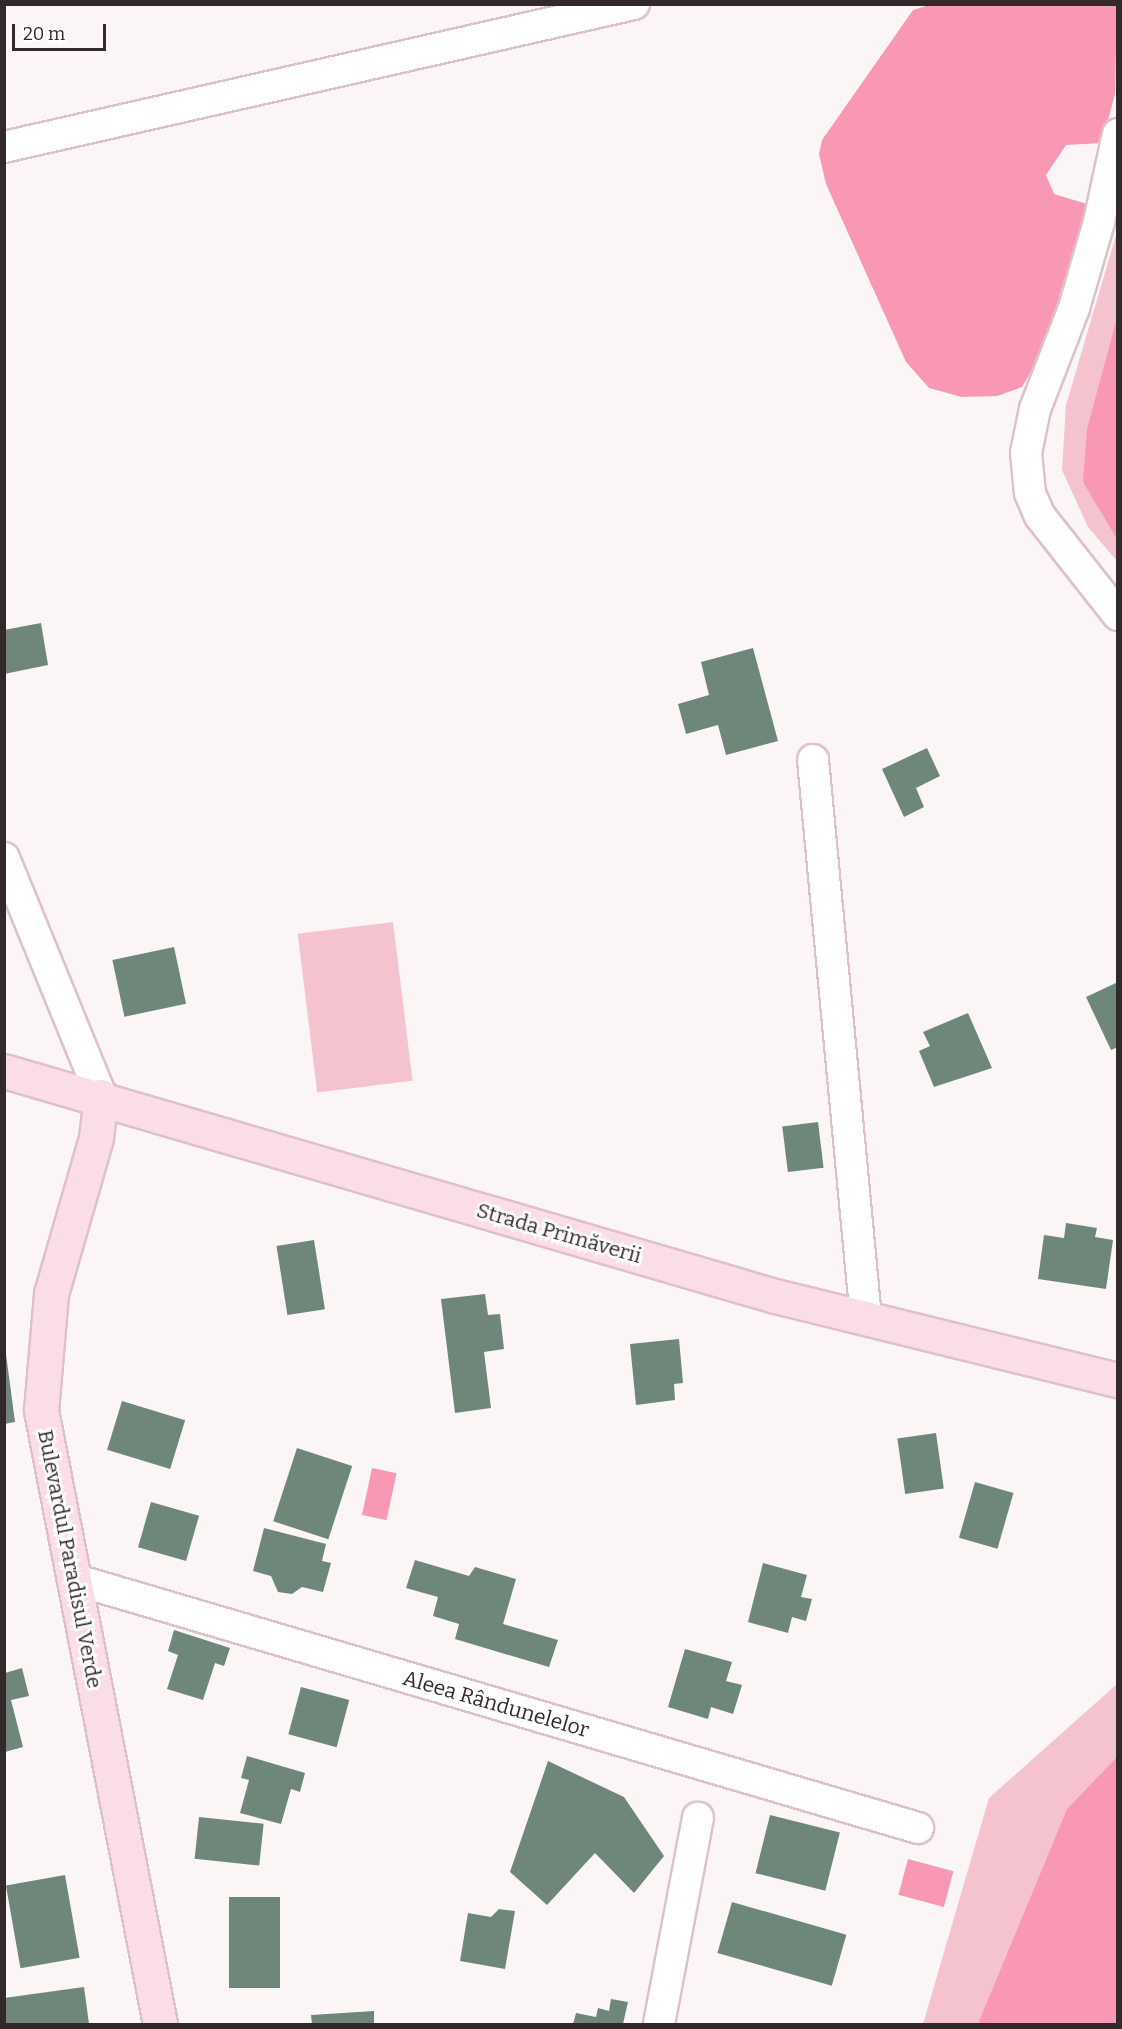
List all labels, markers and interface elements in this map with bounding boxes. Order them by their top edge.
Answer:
scale bar [15,12,110,50]
text: 20 m [23,23,65,45]
street label: Strada Primăverii [474,1197,644,1269]
street label: Bulevardul Paradisul Verde [33,1428,107,1690]
street label: Aleea Rândunelelor [400,1665,592,1743]

